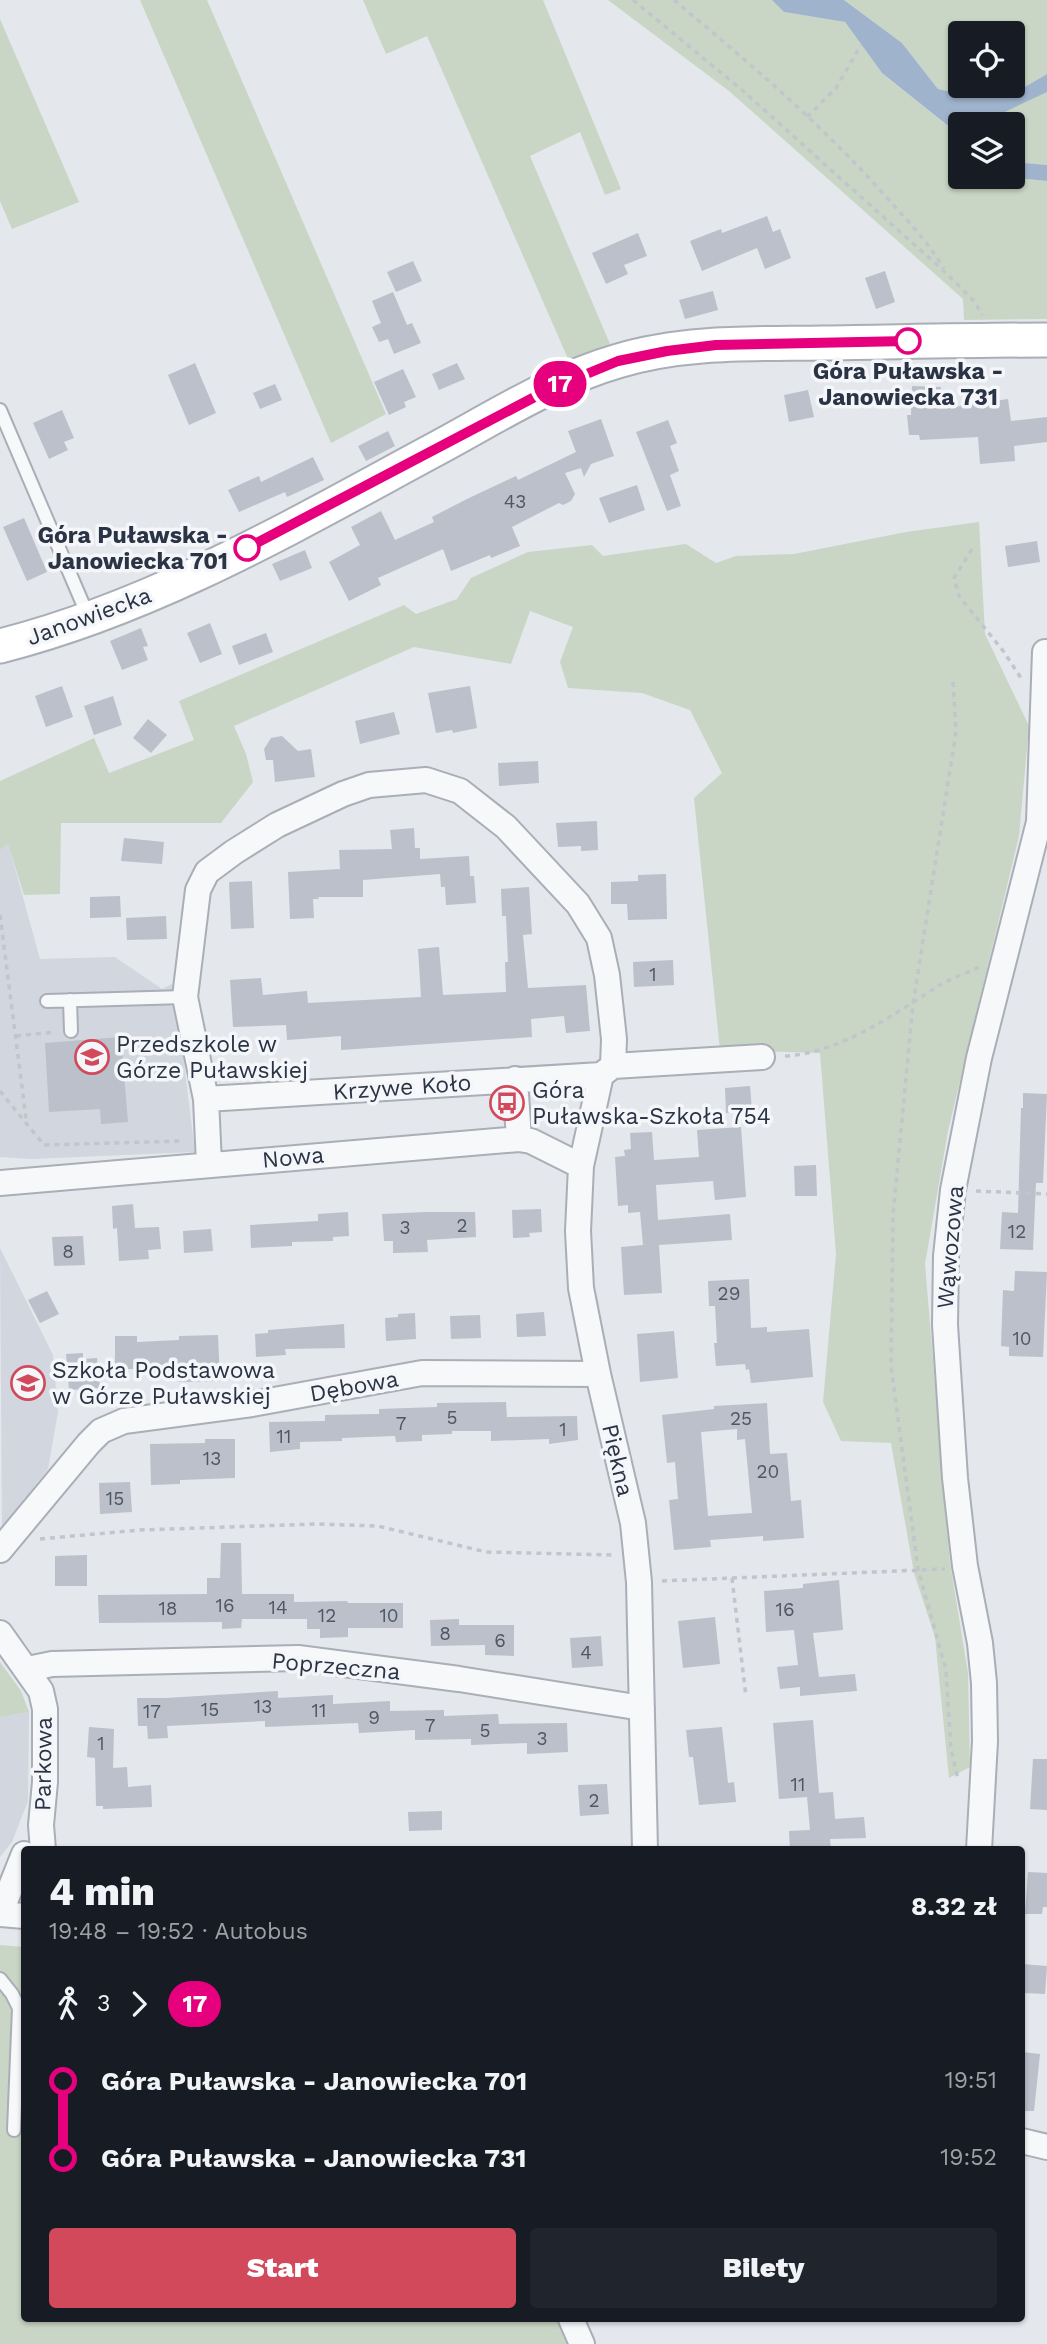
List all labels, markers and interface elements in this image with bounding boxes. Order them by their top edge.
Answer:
map controls [948,21,1025,189]
button: locate [948,21,1025,98]
button: layers [948,112,1025,189]
marker: Góra Puławska - Janowiecka 731 [895,328,921,354]
place label: Góra Puławska - Janowiecka 731 [813,358,1003,411]
line badge: 17 [528,361,592,407]
text: 17 [548,370,572,398]
house number: 43 [504,490,526,513]
place label: Góra Puławska - Janowiecka 701 [37,522,228,575]
marker: Góra Puławska - Janowiecka 701 [234,535,260,561]
street label: Janowiecka [23,581,155,651]
house number: 1 [649,963,657,986]
place label: Przedszkole w Górze Puławskiej [116,1031,308,1084]
school or university icon: Przedszkole w Górze Puławskiej [73,1038,111,1076]
street label: Krzywe Koło [332,1069,472,1106]
place label: Góra Puławska-Szkoła 754 [532,1077,771,1130]
bus stop icon: Góra Puławska-Szkoła 754 [488,1084,526,1122]
street label: Nowa [261,1141,325,1174]
street label: Wąwozowa [932,1184,969,1310]
house number: 2 [456,1214,468,1237]
house number: 3 [399,1216,411,1239]
house number: 12 [1008,1220,1026,1243]
house number: 8 [62,1240,74,1263]
house number: 29 [718,1282,740,1305]
house number: 10 [1012,1327,1032,1350]
place label: Szkoła Podstawowa w Górze Puławskiej [52,1357,275,1410]
school or university icon: Szkoła Podstawowa w Górze Puławskiej [9,1364,47,1402]
street label: Dębowa [308,1365,401,1408]
house number: 5 [446,1406,458,1429]
house number: 25 [730,1407,752,1430]
house number: 7 [396,1412,406,1435]
house number: 1 [559,1418,567,1441]
street label: Piękna [596,1421,639,1499]
house number: 11 [277,1425,291,1448]
house number: 13 [203,1447,221,1470]
house number: 20 [757,1460,779,1483]
house number: 15 [106,1487,124,1510]
house number: 16 [216,1594,234,1617]
house number: 14 [268,1596,288,1619]
house number: 18 [158,1597,178,1620]
house number: 16 [776,1598,794,1621]
house number: 12 [318,1604,336,1627]
house number: 10 [379,1604,399,1627]
house number: 8 [439,1622,451,1645]
house number: 6 [494,1629,506,1652]
house number: 4 [580,1641,592,1664]
street label: Poprzeczna [270,1647,401,1686]
house number: 13 [254,1695,272,1718]
house number: 15 [201,1698,219,1721]
house number: 11 [312,1699,326,1722]
house number: 17 [143,1700,161,1723]
house number: 9 [368,1706,380,1729]
house number: 7 [425,1714,435,1737]
street label: Parkowa [29,1717,58,1811]
house number: 5 [479,1719,491,1742]
house number: 3 [536,1727,548,1750]
house number: 1 [97,1732,105,1755]
house number: 11 [791,1773,805,1796]
house number: 2 [588,1789,600,1812]
text: 4 min [49,1870,155,1914]
text: 8.32 zł [911,1891,997,1921]
text: 19:48 – 19:52 · Autobus [49,1918,308,1945]
icon: walk [49,1985,87,2023]
icon: forward [120,1985,158,2023]
text: 3 [97,1990,110,2017]
text: 17 [182,1990,207,2018]
text: Góra Puławska - Janowiecka 701 [101,2066,527,2096]
text: 19:51 [945,2067,997,2094]
text: Góra Puławska - Janowiecka 731 [101,2143,527,2173]
text: 19:52 [940,2144,997,2171]
button: Start [49,2228,516,2308]
button: Bilety [530,2228,997,2308]

